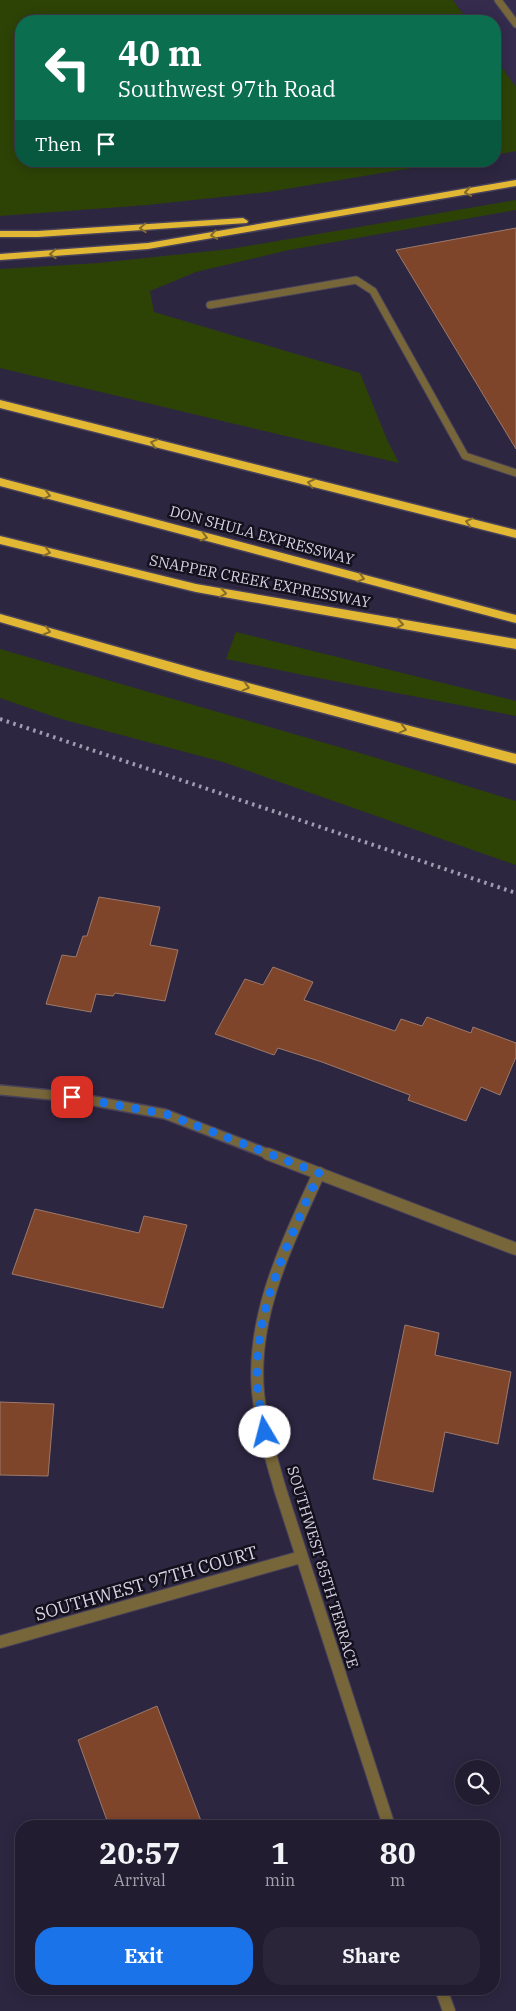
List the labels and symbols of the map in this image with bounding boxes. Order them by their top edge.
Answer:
one-way arrow [464,186,472,196]
one-way arrow [139,223,147,234]
one-way arrow [210,229,219,239]
one-way arrow [49,248,57,259]
one-way arrow [149,438,158,449]
one-way arrow [308,478,316,488]
one-way arrow [43,489,52,500]
street label: DON SHULA EXPRESSWAY [168,501,357,569]
one-way arrow [465,518,473,528]
one-way arrow [200,531,208,541]
one-way arrow [43,546,52,557]
street label: SNAPPER CREEK EXPRESSWAY [148,550,373,612]
one-way arrow [357,572,366,583]
one-way arrow [218,588,227,598]
one-way arrow [395,619,404,629]
one-way arrow [42,626,51,636]
one-way arrow [241,681,250,692]
one-way arrow [398,723,406,733]
pin [51,1076,93,1118]
position arrow [238,1405,290,1457]
street label: SOUTHWEST 85TH TERRACE [283,1464,363,1670]
street label: SOUTHWEST 97TH COURT [32,1540,260,1626]

